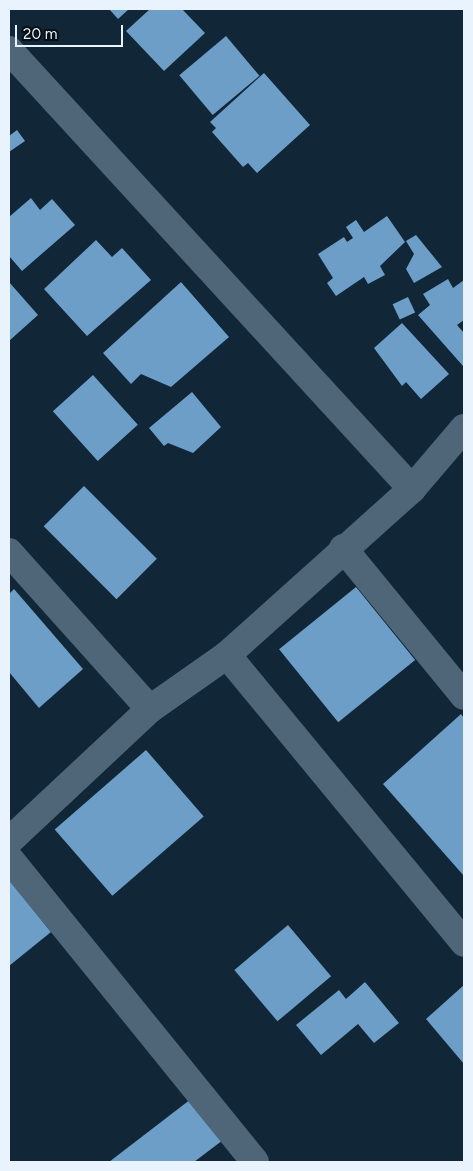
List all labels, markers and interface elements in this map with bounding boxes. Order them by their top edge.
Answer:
scale bar [18,15,125,47]
text: 20 m [23,25,57,43]

